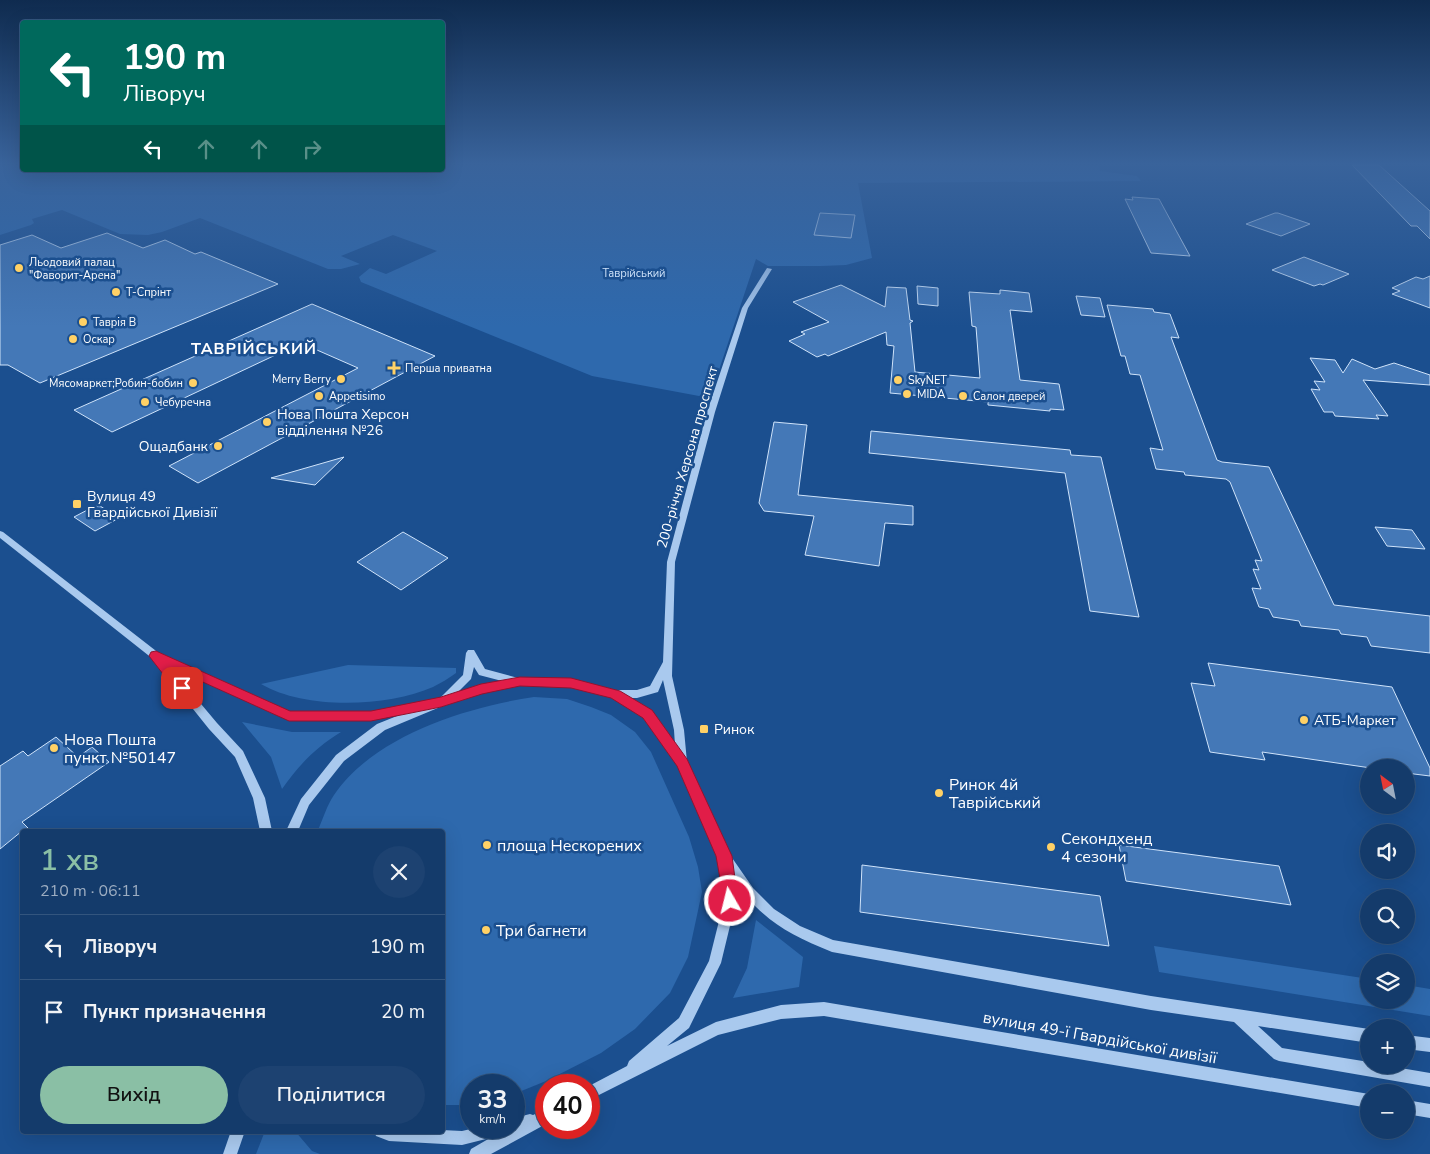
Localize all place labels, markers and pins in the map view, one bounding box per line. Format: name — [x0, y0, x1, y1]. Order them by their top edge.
place label: Льодовий палац "Фаворит-Арена" — [29, 255, 120, 283]
marker: Льодовий палац "Фаворит-Арена" — [13, 262, 25, 274]
place label: Т-Спрінт — [126, 285, 171, 300]
marker: Т-Спрінт — [110, 286, 122, 298]
place label: Таврія В — [93, 315, 136, 330]
marker: Таврія В — [77, 316, 89, 328]
place label: Оскар — [83, 332, 115, 347]
marker: Оскар — [67, 333, 79, 345]
marker: Перша приватна — [387, 361, 401, 375]
place label: Перша приватна — [405, 361, 492, 376]
place label: Merry Berry — [272, 372, 331, 387]
marker: Merry Berry — [335, 373, 347, 385]
place label: SkyNET — [908, 373, 947, 388]
marker: SkyNET — [892, 374, 904, 386]
place label: Мясомаркет;Робин-бобин — [49, 376, 183, 391]
marker: Мясомаркет;Робин-бобин — [187, 377, 199, 389]
place label: MIDA — [917, 387, 945, 402]
marker: MIDA — [901, 388, 913, 400]
place label: Appetisimo — [329, 389, 385, 404]
place label: Салон дверей — [973, 389, 1045, 404]
marker: Appetisimo — [313, 390, 325, 402]
marker: Салон дверей — [957, 390, 969, 402]
place label: Чебуречна — [155, 395, 211, 410]
marker: Чебуречна — [139, 396, 151, 408]
place label: Нова Пошта Херсон відділення №26 — [277, 405, 409, 440]
marker: Нова Пошта Херсон відділення №26 — [261, 416, 273, 428]
place label: Ощадбанк — [139, 437, 209, 456]
marker: Ощадбанк — [212, 440, 224, 452]
place label: Вулиця 49 Гвардійської Дивізії — [87, 487, 218, 522]
marker: Вулиця 49 Гвардійської Дивізії — [71, 498, 83, 510]
pin — [161, 667, 203, 709]
place label: АТБ-Маркет — [1314, 711, 1396, 730]
marker: АТБ-Маркет — [1298, 714, 1310, 726]
place label: Ринок — [714, 720, 755, 739]
marker: Ринок — [698, 723, 710, 735]
place label: Нова Пошта пункт №50147 — [64, 729, 176, 769]
marker: Нова Пошта пункт №50147 — [48, 742, 60, 754]
place label: Ринок 4й Таврійський — [949, 774, 1041, 814]
marker: Ринок 4й Таврійський — [933, 787, 945, 799]
place label: Секондхенд 4 сезони — [1061, 828, 1153, 868]
place label: площа Нескорених — [497, 835, 642, 857]
marker: площа Нескорених — [481, 839, 493, 851]
marker: Секондхенд 4 сезони — [1045, 841, 1057, 853]
place label: Три багнети — [496, 920, 587, 942]
marker: Три багнети — [480, 924, 492, 936]

